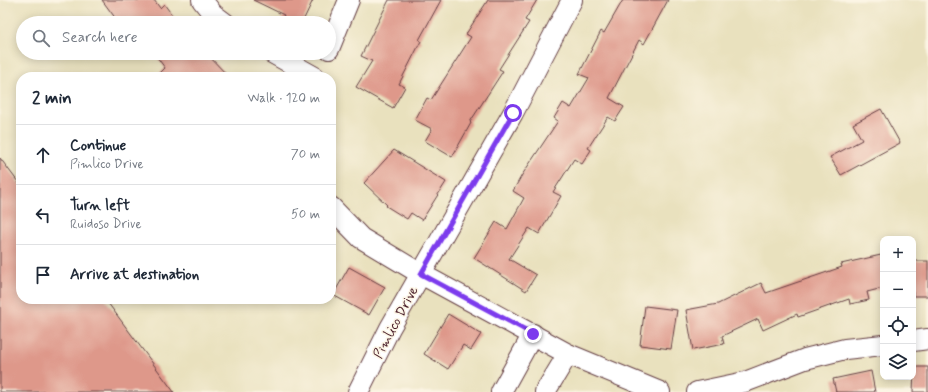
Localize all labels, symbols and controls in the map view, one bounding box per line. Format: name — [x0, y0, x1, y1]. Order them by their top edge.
search box — [16, 16, 336, 60]
icon: search — [30, 27, 52, 49]
text: Search here — [62, 28, 138, 48]
text: 2 min — [32, 87, 72, 109]
text: Walk · 120 m — [248, 90, 320, 107]
route start — [504, 104, 522, 122]
text: Continue — [70, 136, 126, 156]
icon: ahead — [32, 144, 54, 166]
text: 70 m — [291, 146, 320, 163]
text: Pimlico Drive — [70, 156, 144, 173]
text: Turn left — [70, 196, 130, 216]
icon: left — [32, 204, 54, 226]
text: 50 m — [291, 206, 320, 223]
text: Ruidoso Drive — [70, 216, 142, 233]
map controls — [880, 236, 916, 380]
button: + — [880, 236, 916, 272]
icon: arrive — [32, 264, 54, 286]
text: Arrive at destination — [70, 265, 199, 285]
button: − — [880, 272, 916, 308]
street label: Pimlico Drive — [369, 283, 423, 362]
button: locate — [880, 308, 916, 344]
route end — [524, 325, 542, 343]
button: layers — [880, 344, 916, 380]

